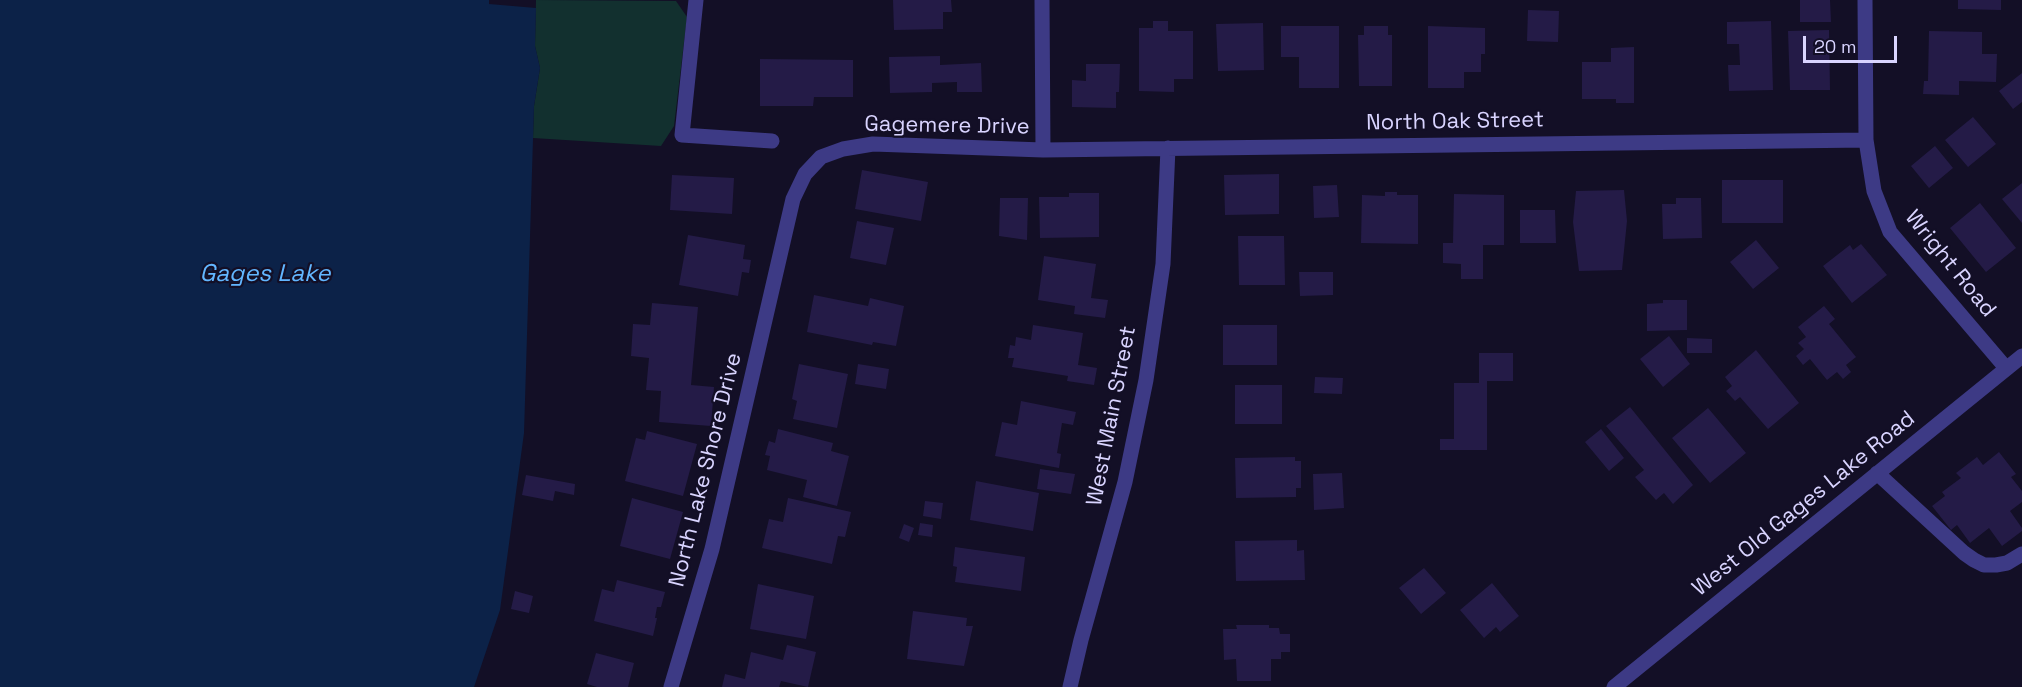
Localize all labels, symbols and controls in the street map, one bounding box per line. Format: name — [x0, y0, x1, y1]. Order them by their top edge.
scale bar — [1806, 24, 1900, 62]
text: 20 m — [1814, 35, 1857, 58]
street label: North Oak Street — [1366, 107, 1544, 137]
street label: Gagemere Drive — [864, 111, 1030, 141]
street label: Wright Road — [1899, 205, 2001, 323]
water label: Gages Lake — [199, 260, 331, 288]
street label: West Main Street — [1082, 324, 1142, 508]
street label: North Lake Shore Drive — [664, 350, 748, 590]
street label: West Old Gages Lake Road — [1687, 406, 1921, 602]

